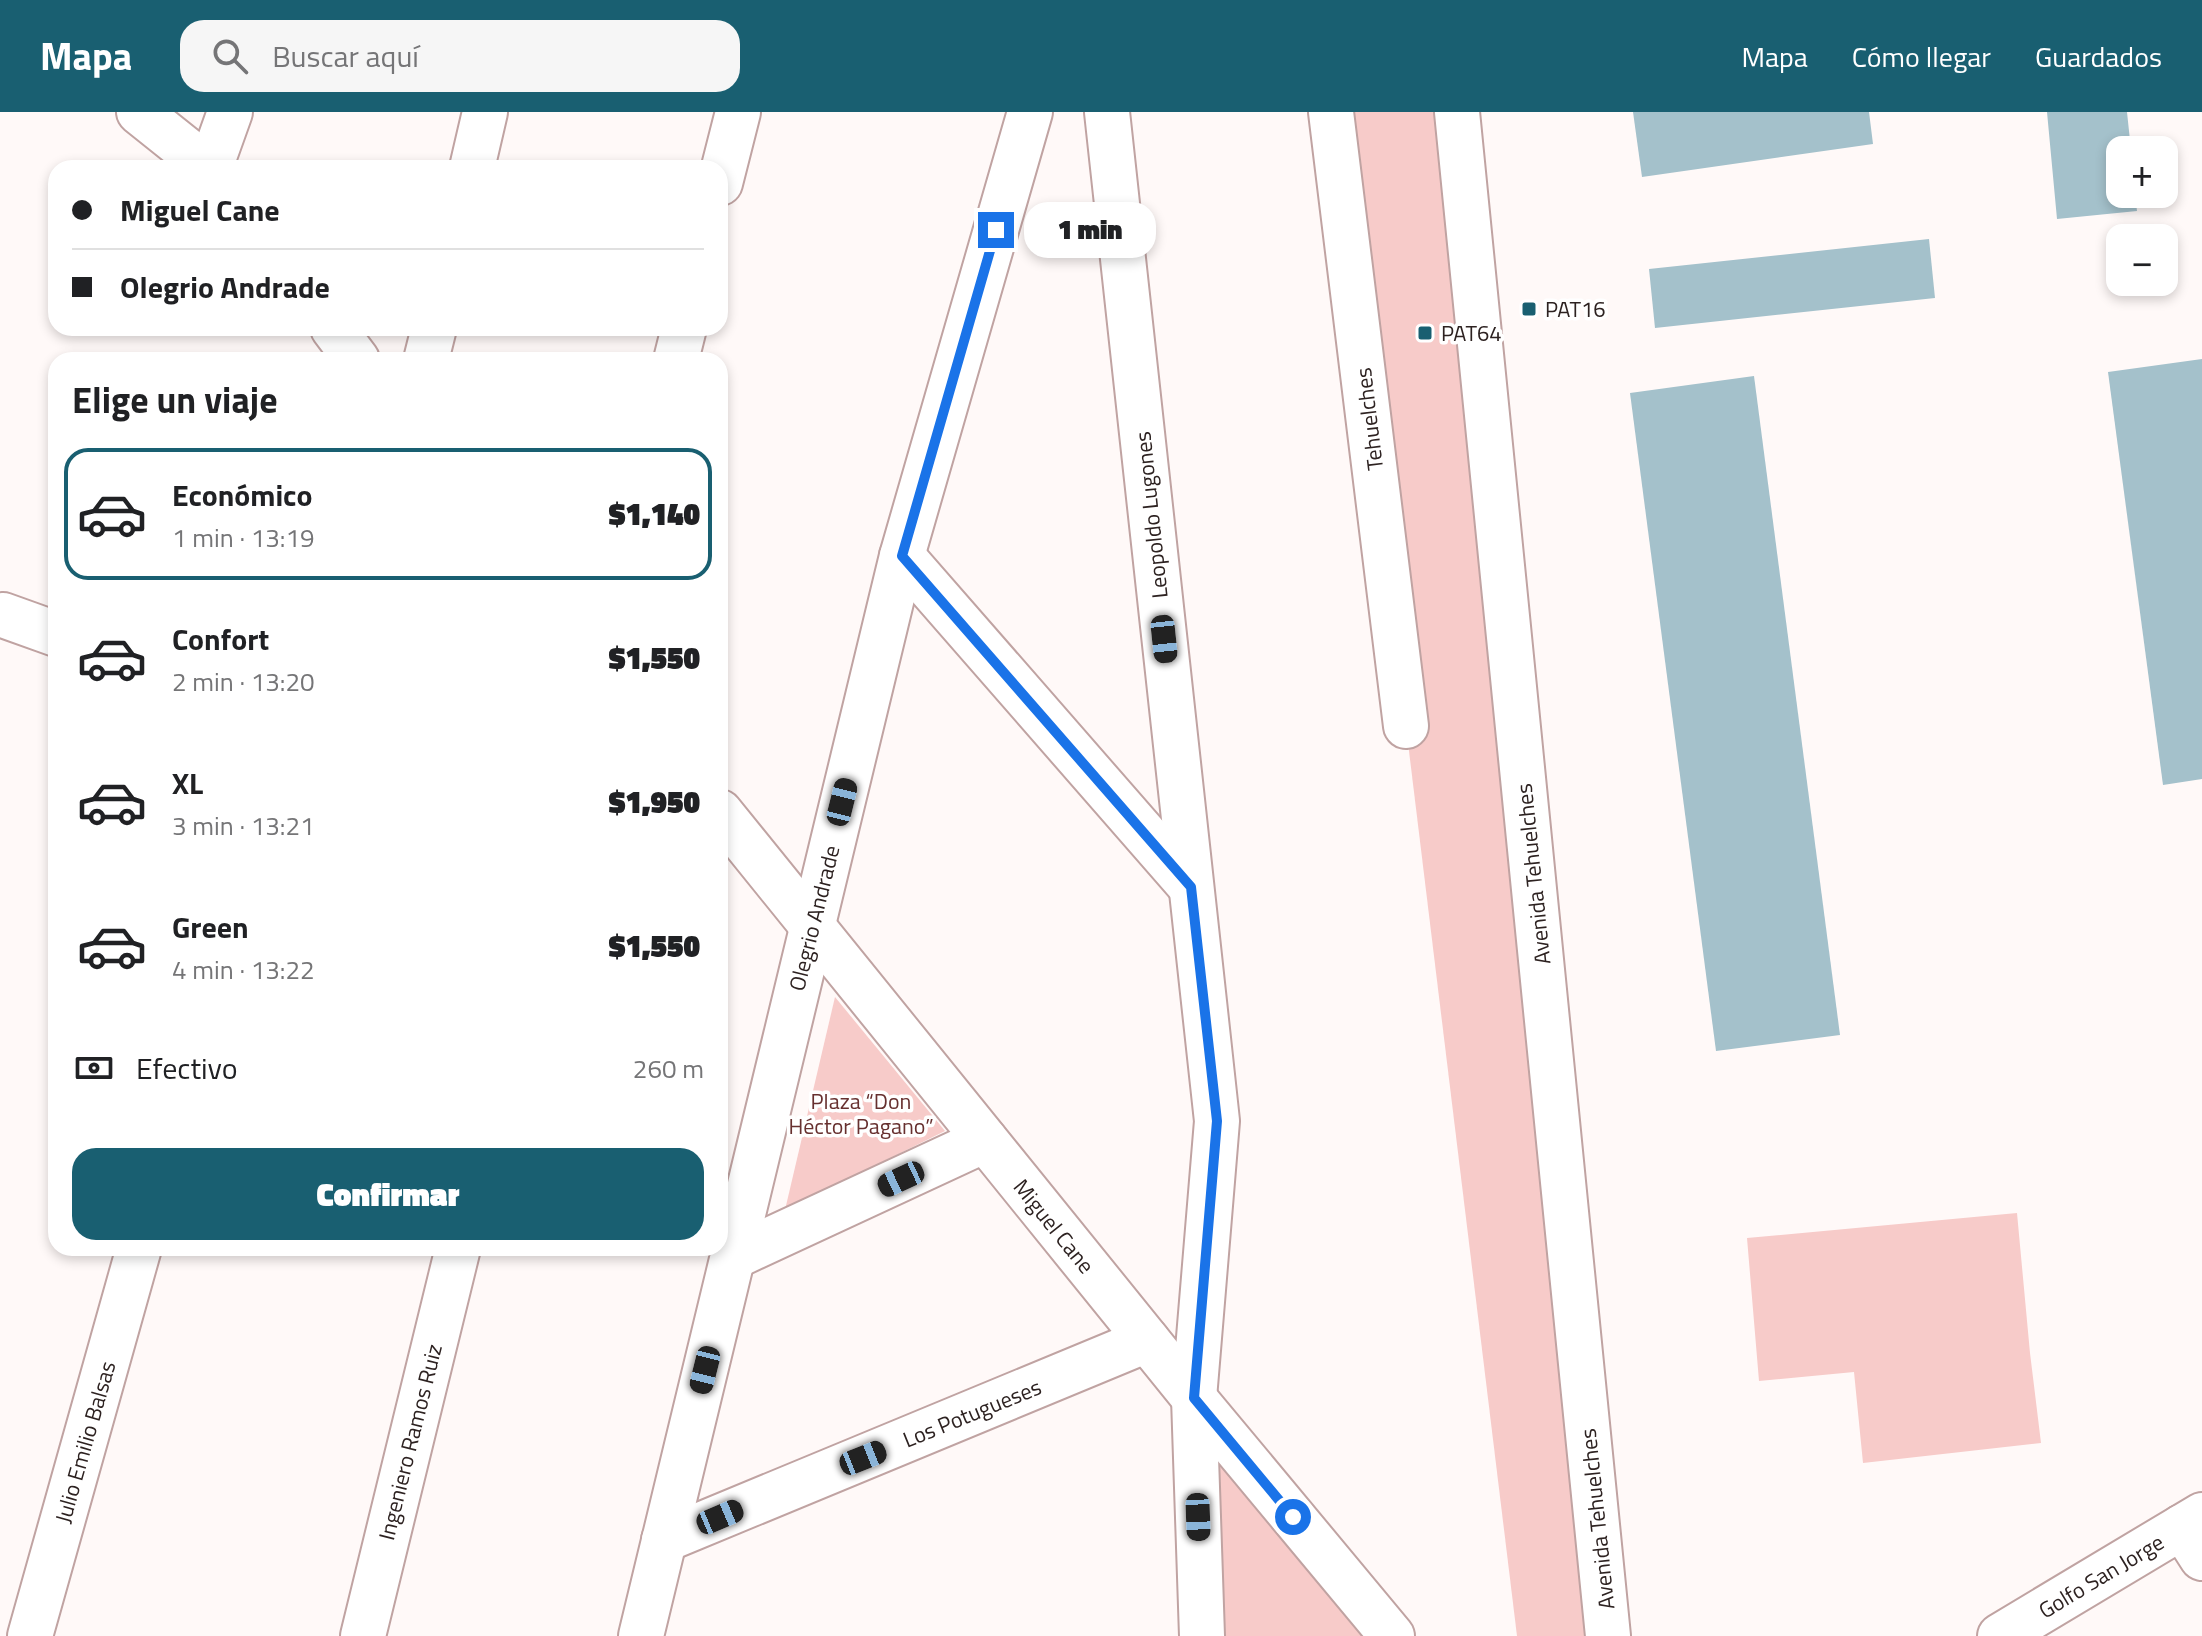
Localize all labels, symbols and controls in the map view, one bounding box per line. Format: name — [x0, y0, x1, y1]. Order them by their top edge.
search box — [180, 20, 740, 92]
text: Mapa — [40, 27, 132, 85]
text: Buscar aquí — [272, 33, 419, 79]
icon: search — [208, 34, 252, 78]
text: Mapa — [1741, 35, 1808, 78]
text: Cómo llegar — [1852, 35, 1991, 78]
text: Guardados — [2035, 35, 2162, 78]
map controls — [2106, 136, 2178, 296]
button: + — [2106, 136, 2178, 208]
text: Miguel Cane — [120, 187, 280, 233]
callout: 1 min — [1024, 202, 1156, 258]
text: 1 min — [1058, 210, 1122, 249]
route end — [978, 212, 1014, 248]
button: − — [2106, 224, 2178, 296]
text: Olegrio Andrade — [120, 264, 330, 310]
place label: PAT16 — [1545, 292, 1606, 326]
marker: PAT16 — [1520, 300, 1538, 318]
place label: PAT64 — [1441, 316, 1502, 350]
marker: PAT64 — [1416, 324, 1434, 342]
street label: Tehuelches — [1346, 366, 1392, 472]
text: Elige un viaje — [72, 372, 278, 427]
street label: Leopoldo Lugones — [1125, 430, 1177, 600]
text: Económico — [172, 472, 312, 518]
icon: car — [76, 478, 148, 550]
text: $1,140 — [609, 491, 700, 537]
text: 1 min · 13:19 — [172, 518, 315, 557]
car — [1150, 614, 1178, 664]
text: Confort — [172, 616, 269, 662]
icon: car — [76, 622, 148, 694]
text: $1,550 — [609, 635, 700, 681]
text: 2 min · 13:20 — [172, 662, 315, 701]
text: XL — [172, 760, 203, 806]
icon: car — [76, 766, 148, 838]
car — [825, 776, 859, 828]
text: $1,950 — [609, 779, 700, 825]
street label: Avenida Tehuelches — [1507, 782, 1559, 966]
text: 3 min · 13:21 — [172, 806, 315, 845]
street label: Olegrio Andrade — [779, 842, 849, 994]
text: Green — [172, 904, 249, 950]
icon: car — [76, 910, 148, 982]
text: $1,550 — [609, 923, 700, 969]
text: 4 min · 13:22 — [172, 950, 315, 989]
text: Efectivo — [136, 1045, 238, 1091]
icon: cash — [72, 1046, 116, 1090]
text: 260 m — [633, 1049, 704, 1088]
park label: Plaza “Don Héctor Pagano” — [788, 1084, 934, 1143]
button: Confirmar — [72, 1148, 704, 1240]
car — [874, 1158, 928, 1200]
street label: Miguel Cane — [1005, 1171, 1103, 1281]
street label: Ingeniero Ramos Ruiz — [369, 1340, 451, 1544]
car — [688, 1344, 722, 1396]
street label: Julio Emilio Balsas — [46, 1357, 124, 1527]
street label: Los Potugueses — [898, 1370, 1046, 1456]
street label: Avenida Tehuelches — [1571, 1427, 1623, 1611]
car — [836, 1438, 890, 1478]
car — [1185, 1493, 1211, 1541]
car — [693, 1497, 747, 1537]
route start — [1275, 1499, 1311, 1535]
street label: Golfo San Jorge — [2032, 1525, 2170, 1627]

